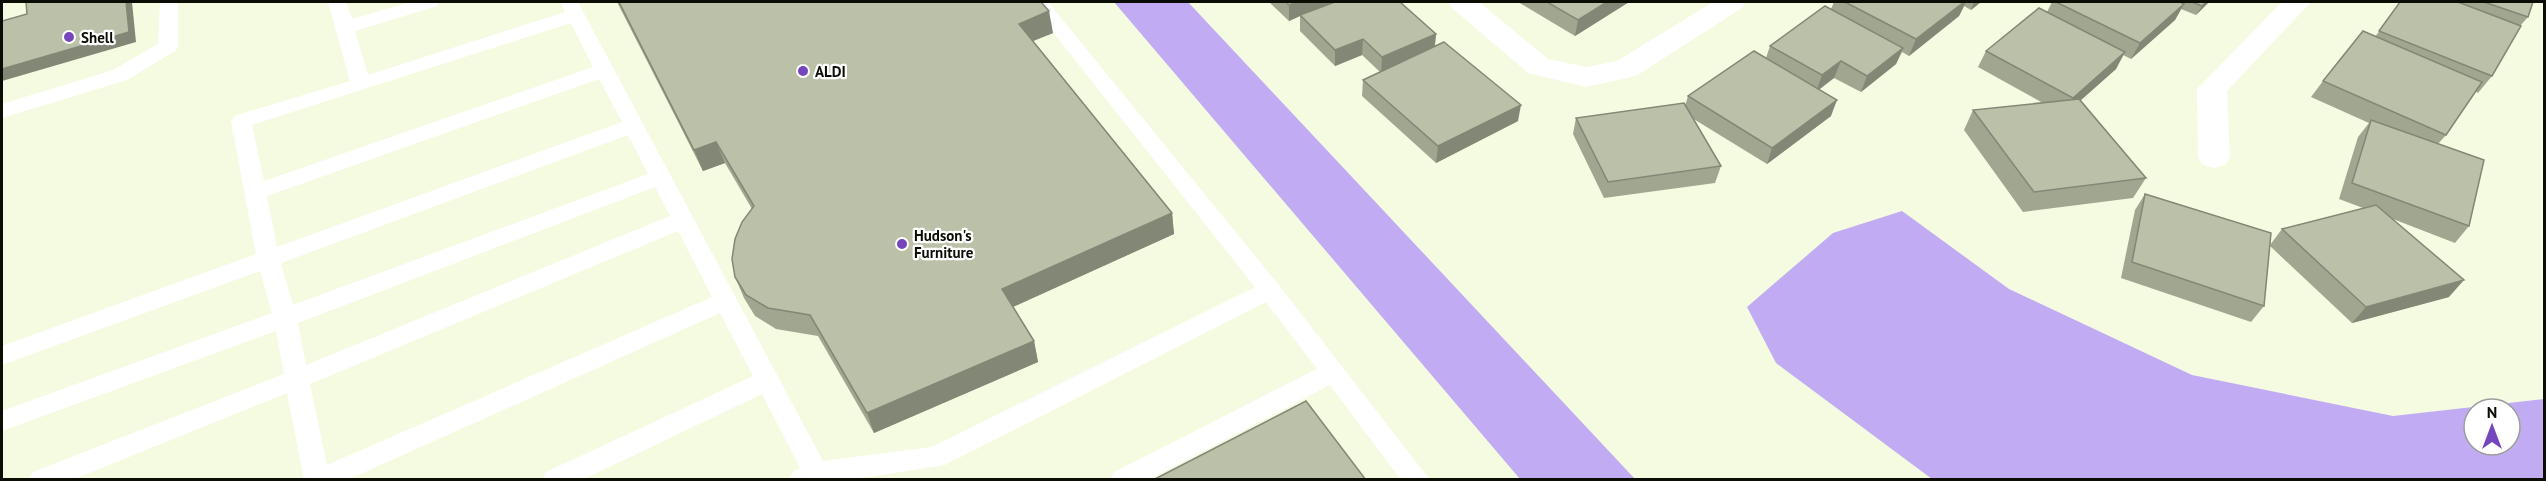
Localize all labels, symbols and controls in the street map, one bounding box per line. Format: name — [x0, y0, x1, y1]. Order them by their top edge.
place label: Shell — [81, 28, 114, 47]
marker: Shell — [62, 30, 76, 44]
place label: ALDI — [815, 62, 846, 81]
marker: ALDI — [796, 64, 810, 78]
place label: Hudson's Furniture — [914, 226, 974, 262]
marker: Hudson's Furniture — [895, 237, 909, 251]
north arrow — [2462, 397, 2522, 457]
text: N — [2487, 402, 2497, 422]

